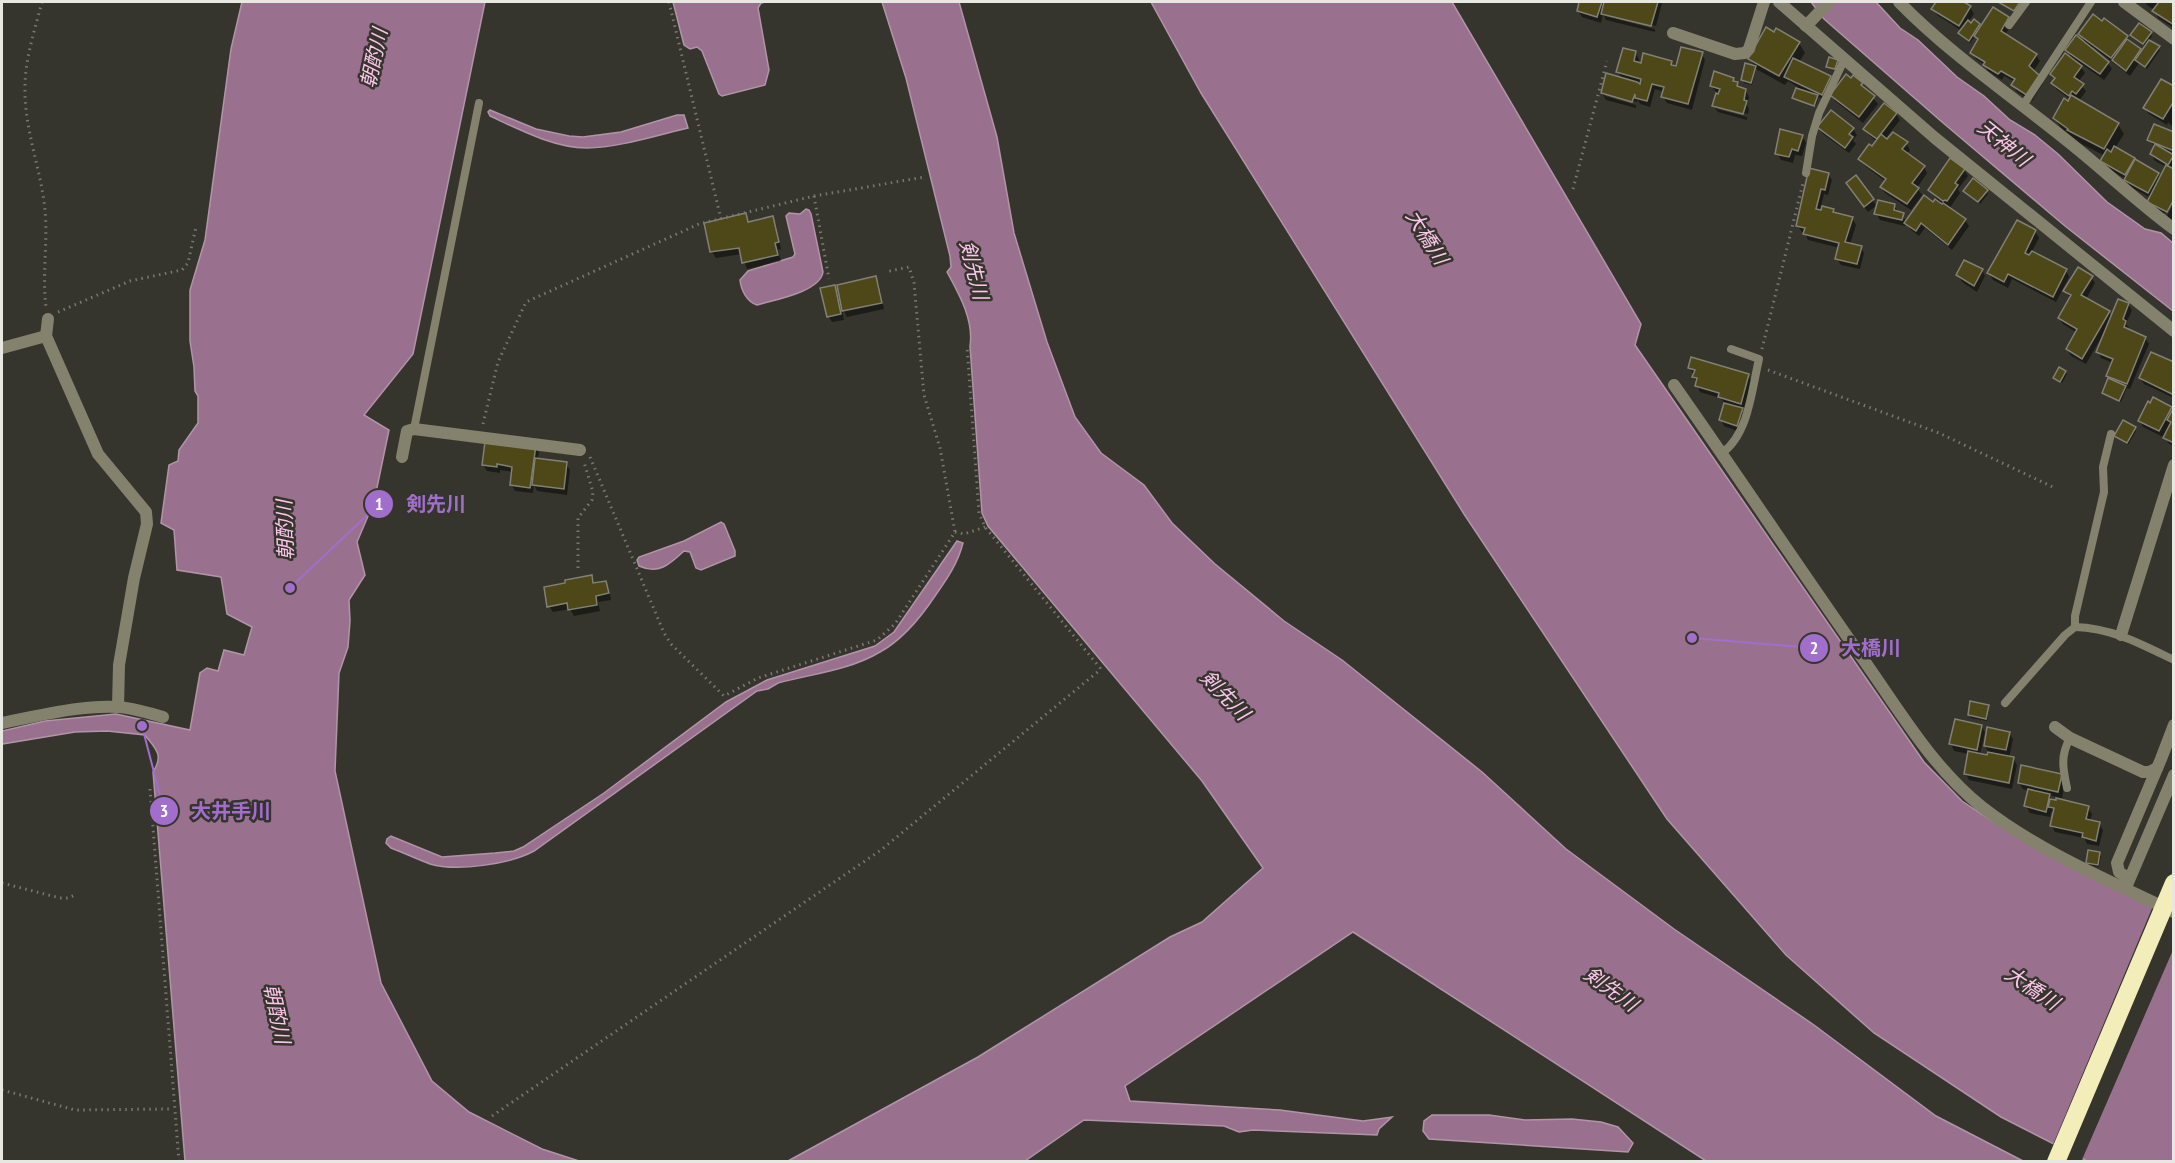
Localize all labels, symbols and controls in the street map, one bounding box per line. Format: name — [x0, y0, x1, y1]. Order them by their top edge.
water label: 朝酌川 — [355, 24, 393, 90]
water label: 天神川 — [1973, 114, 2037, 173]
water label: 大橋川 — [1400, 205, 1455, 271]
water label: 剣先川 — [954, 238, 994, 304]
callout: 剣先川 — [364, 485, 478, 523]
text: 剣先川 — [406, 491, 466, 517]
text: 1 — [375, 492, 383, 515]
water label: 朝酌川 — [271, 498, 299, 560]
callout: 大橋川 — [1799, 629, 1913, 667]
text: 大橋川 — [1841, 635, 1901, 661]
text: 2 — [1810, 636, 1818, 659]
water label: 剣先川 — [1195, 664, 1257, 727]
callout: 大井手川 — [149, 792, 283, 830]
text: 大井手川 — [191, 798, 271, 824]
text: 3 — [160, 799, 168, 822]
water label: 大橋川 — [2000, 960, 2066, 1017]
water label: 剣先川 — [1579, 961, 1645, 1018]
water label: 朝酌川 — [258, 982, 296, 1048]

